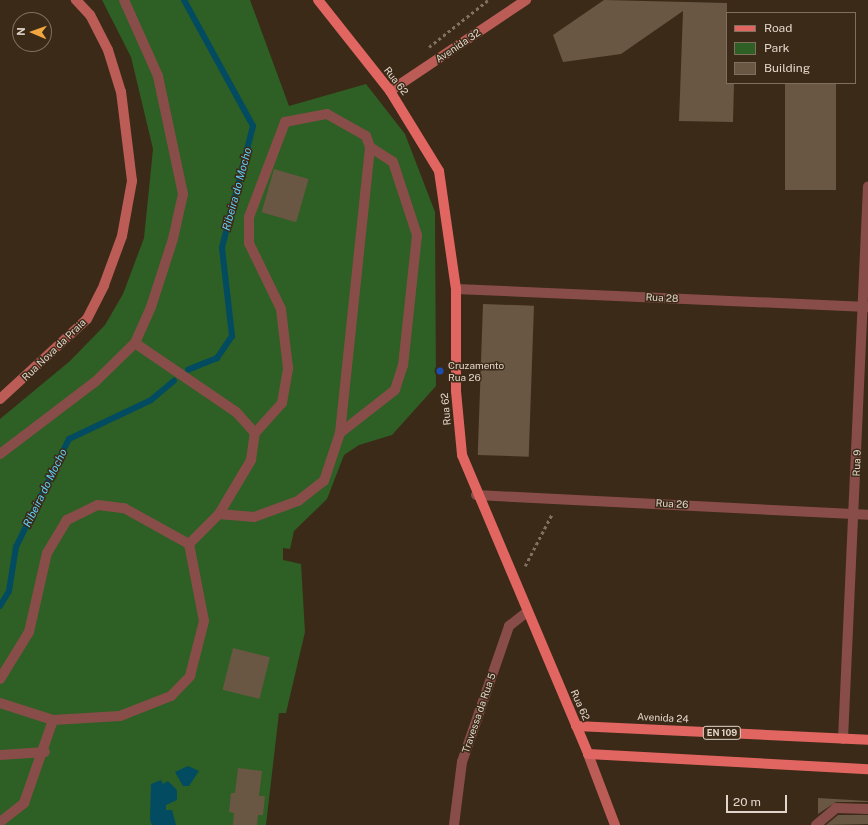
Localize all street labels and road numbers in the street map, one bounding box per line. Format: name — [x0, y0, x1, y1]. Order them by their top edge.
street label: Avenida 32 — [433, 27, 483, 65]
street label: Rua 62 — [381, 64, 411, 98]
street label: Rua 28 — [645, 291, 679, 305]
street label: Rua Nova da Praia — [20, 317, 88, 383]
street label: Rua 62 — [439, 392, 453, 426]
street label: Rua 9 — [851, 449, 863, 477]
street label: Rua 26 — [655, 497, 689, 511]
street label: Travessa da Rua 5 — [460, 671, 498, 755]
street label: Rua 62 — [568, 688, 592, 722]
street label: Avenida 24 — [637, 711, 689, 725]
road number: EN 109 — [702, 726, 742, 740]

